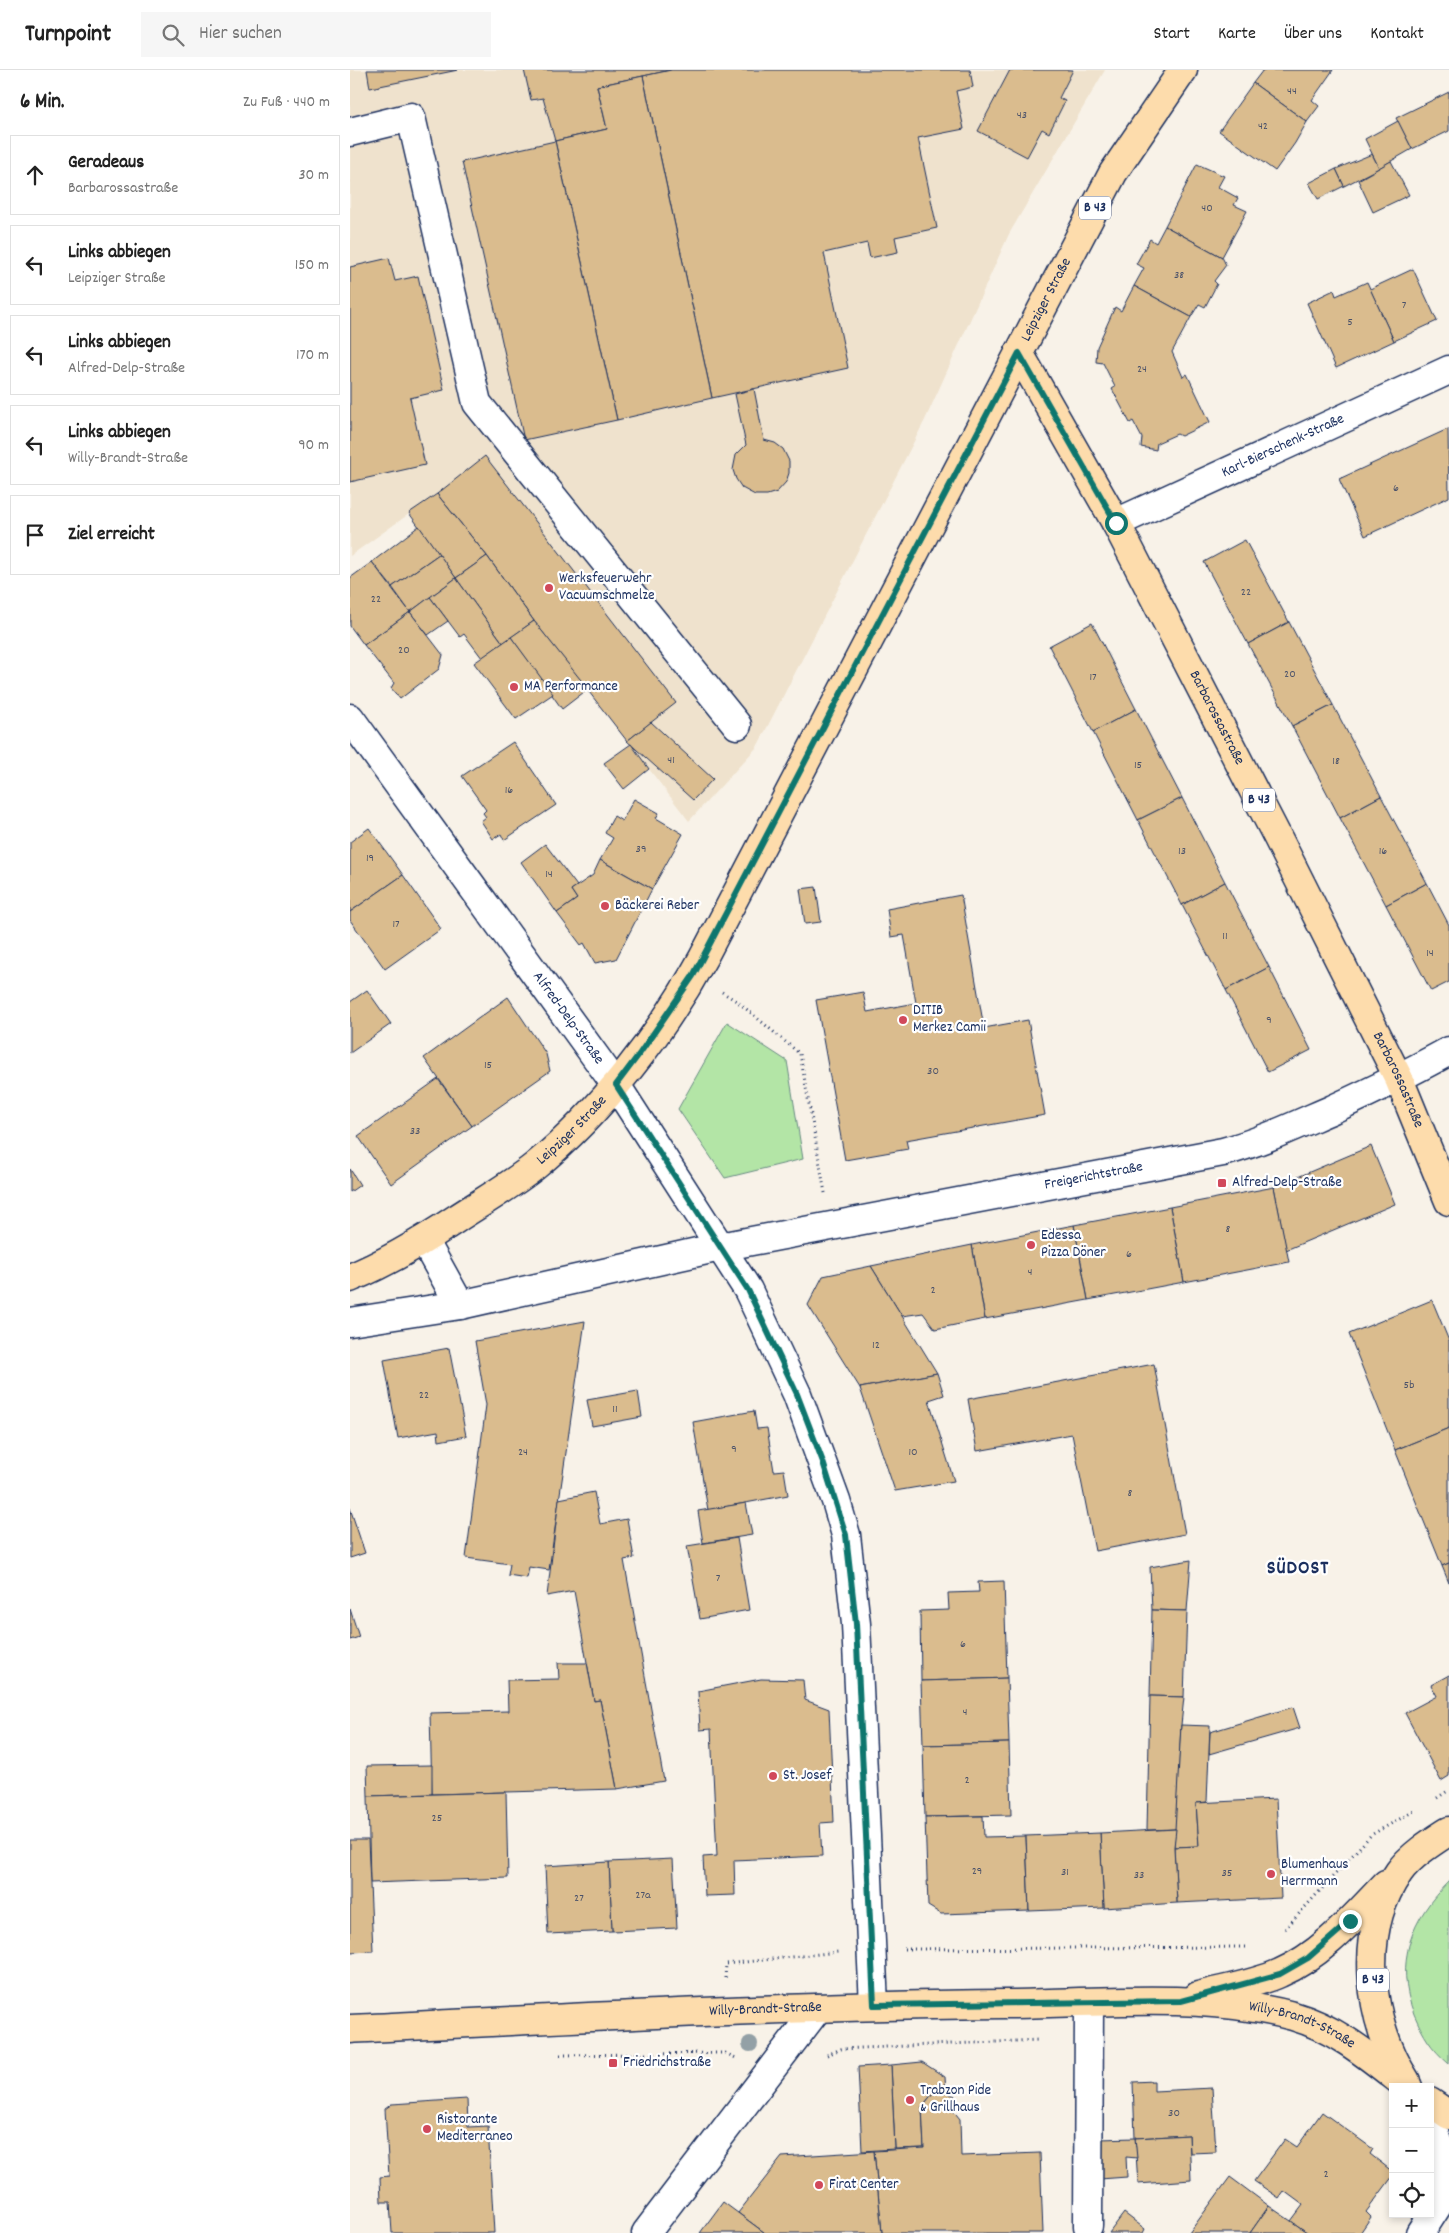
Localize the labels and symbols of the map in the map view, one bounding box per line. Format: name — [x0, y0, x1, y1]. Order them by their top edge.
house number: 44 — [1287, 83, 1297, 100]
house number: 43 — [1017, 107, 1027, 124]
house number: 42 — [1258, 118, 1268, 135]
road number: B 43 — [1079, 196, 1111, 220]
house number: 40 — [1201, 200, 1213, 217]
street label: Leipziger Straße — [1016, 254, 1078, 346]
house number: 38 — [1174, 267, 1184, 284]
house number: 7 — [1402, 297, 1407, 314]
house number: 5 — [1347, 314, 1353, 331]
house number: 24 — [1137, 361, 1147, 378]
street label: Karl-Bierschenk-Straße — [1218, 408, 1349, 484]
house number: 6 — [1393, 480, 1399, 497]
route start — [1105, 512, 1128, 535]
place label: Werksfeuerwehr Vacuumschmelze — [559, 568, 655, 607]
marker: Werksfeuerwehr Vacuumschmelze — [543, 582, 555, 594]
house number: 22 — [1241, 584, 1251, 601]
house number: 22 — [371, 591, 381, 608]
house number: 20 — [398, 642, 410, 659]
house number: 20 — [1284, 666, 1296, 683]
street label: Barbarossastraße — [1183, 667, 1250, 769]
house number: 17 — [1089, 669, 1097, 686]
place label: MA Performance — [524, 676, 618, 698]
marker: MA Performance — [508, 681, 520, 693]
house number: 41 — [667, 752, 675, 769]
house number: 18 — [1332, 753, 1340, 770]
house number: 15 — [1134, 757, 1142, 774]
house number: 16 — [505, 782, 513, 799]
road number: B 43 — [1243, 788, 1275, 812]
house number: 39 — [636, 841, 646, 858]
house number: 13 — [1178, 843, 1186, 860]
house number: 16 — [1379, 843, 1387, 860]
house number: 19 — [366, 850, 374, 867]
house number: 14 — [545, 866, 553, 883]
place label: Bäckerei Reber — [615, 895, 700, 917]
marker: Bäckerei Reber — [599, 900, 611, 912]
house number: 17 — [392, 916, 400, 933]
house number: 11 — [1222, 928, 1228, 945]
house number: 14 — [1426, 945, 1434, 962]
street label: Alfred-Delp-Straße — [527, 967, 609, 1070]
place label: DITIB Merkez Camii — [913, 1000, 986, 1039]
house number: 9 — [1266, 1012, 1272, 1029]
marker: DITIB Merkez Camii — [897, 1014, 909, 1026]
street label: Barbarossastraße — [1366, 1028, 1429, 1132]
house number: 15 — [484, 1057, 492, 1074]
house number: 30 — [927, 1063, 939, 1080]
street label: Leipziger Straße — [532, 1091, 613, 1171]
house number: 33 — [410, 1123, 420, 1140]
street label: Freigerichtstraße — [1043, 1156, 1145, 1196]
place label: Alfred-Delp-Straße — [1232, 1172, 1342, 1194]
marker: Alfred-Delp-Straße — [1216, 1177, 1228, 1189]
house number: 8 — [1226, 1221, 1231, 1238]
place label: Edessa Pizza Döner — [1041, 1225, 1106, 1264]
marker: Edessa Pizza Döner — [1025, 1239, 1037, 1251]
house number: 6 — [1126, 1246, 1132, 1263]
house number: 4 — [1028, 1264, 1033, 1281]
house number: 2 — [930, 1282, 936, 1299]
house number: 12 — [872, 1337, 880, 1354]
house number: 5b — [1404, 1377, 1414, 1394]
house number: 22 — [419, 1387, 429, 1404]
house number: 11 — [612, 1401, 618, 1418]
house number: 9 — [731, 1441, 737, 1458]
house number: 24 — [518, 1444, 528, 1461]
house number: 10 — [908, 1444, 918, 1461]
house number: 8 — [1128, 1485, 1133, 1502]
district label: SÜDOST — [1267, 1555, 1329, 1583]
house number: 7 — [716, 1570, 721, 1587]
house number: 6 — [960, 1636, 966, 1653]
house number: 4 — [963, 1704, 968, 1721]
place label: St. Josef — [783, 1765, 832, 1787]
marker: St. Josef — [767, 1770, 779, 1782]
house number: 2 — [964, 1772, 970, 1789]
house number: 25 — [432, 1810, 442, 1827]
place label: Blumenhaus Herrmann — [1281, 1854, 1349, 1893]
house number: 29 — [972, 1863, 982, 1880]
house number: 31 — [1061, 1864, 1069, 1881]
house number: 35 — [1222, 1865, 1232, 1882]
house number: 33 — [1134, 1867, 1144, 1884]
marker: Blumenhaus Herrmann — [1265, 1868, 1277, 1880]
house number: 27a — [635, 1887, 651, 1904]
house number: 27 — [574, 1890, 584, 1907]
route end — [1339, 1910, 1362, 1933]
road number: B 43 — [1357, 1968, 1389, 1992]
street label: Willy-Brandt-Straße — [1247, 1996, 1360, 2055]
street label: Willy-Brandt-Straße — [709, 1997, 823, 2023]
place label: Friedrichstraße — [623, 2052, 711, 2074]
marker: Friedrichstraße — [607, 2057, 619, 2069]
place label: Trabzon Pide & Grillhaus — [920, 2080, 991, 2119]
marker: Trabzon Pide & Grillhaus — [904, 2094, 916, 2106]
house number: 30 — [1168, 2105, 1180, 2122]
place label: Ristorante Mediterraneo — [437, 2109, 513, 2148]
marker: Ristorante Mediterraneo — [421, 2123, 433, 2135]
house number: 2 — [1323, 2166, 1329, 2183]
place label: Firat Center — [829, 2174, 899, 2196]
marker: Firat Center — [813, 2179, 825, 2191]

